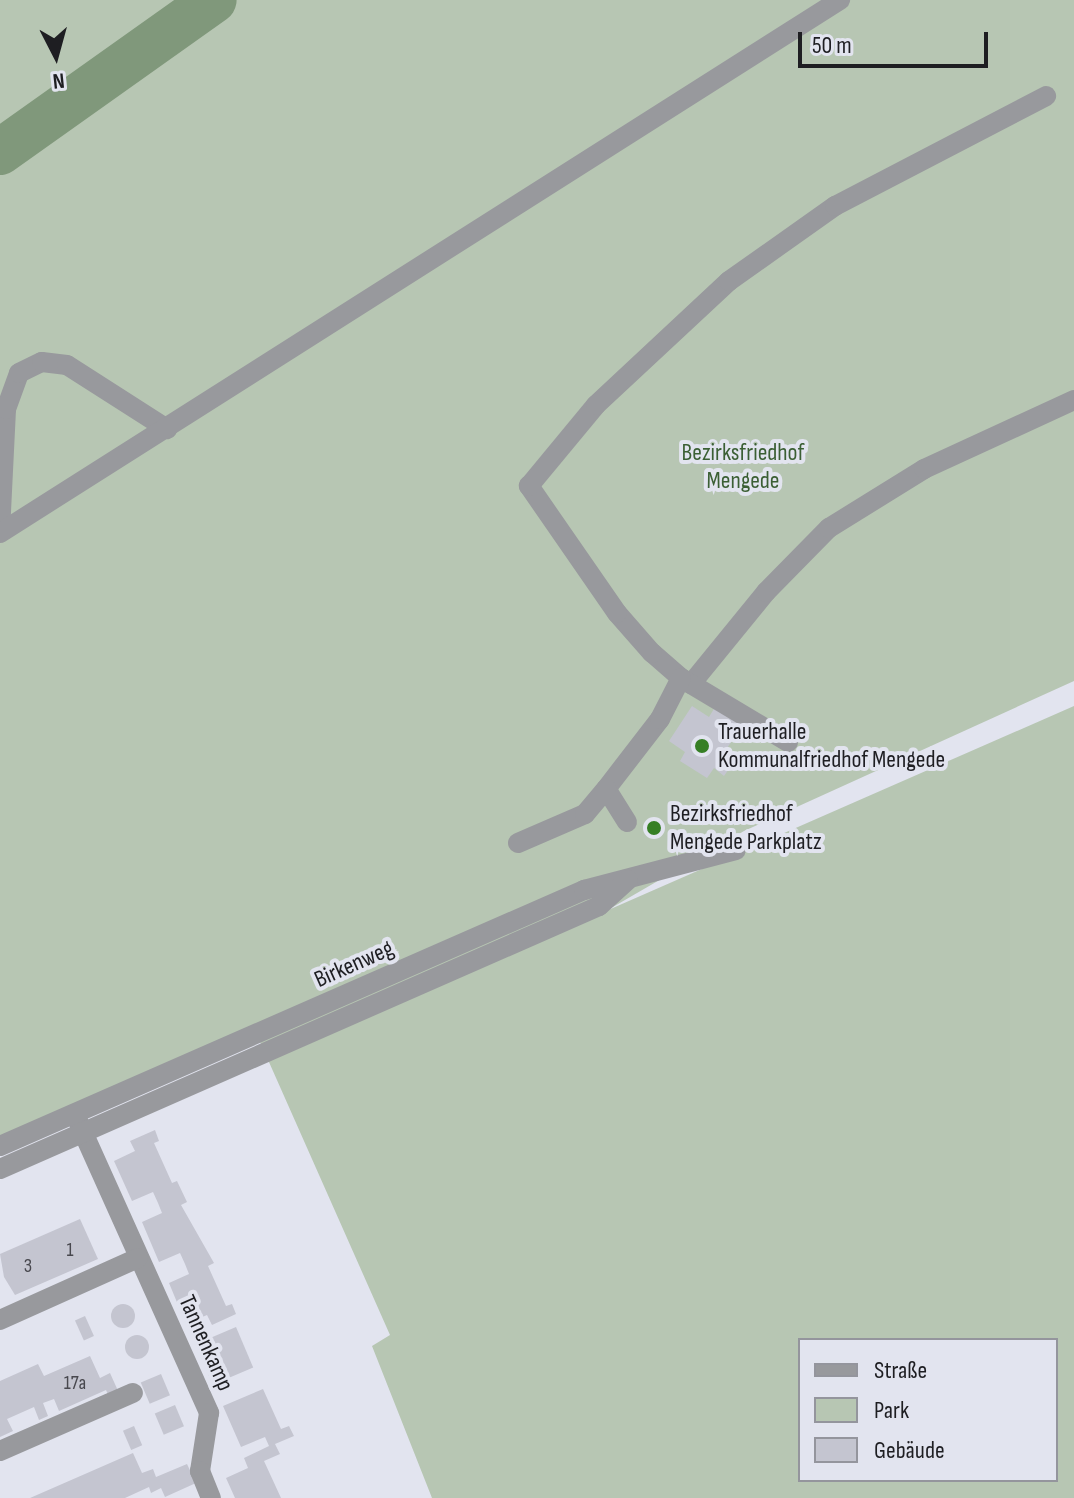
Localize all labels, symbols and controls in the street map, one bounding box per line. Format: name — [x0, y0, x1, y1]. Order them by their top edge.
north arrow — [16, 16, 96, 96]
scale bar — [802, 16, 992, 66]
text: 50 m — [812, 31, 852, 60]
text: N — [51, 66, 66, 94]
park label: Bezirksfriedhof Mengede — [682, 439, 804, 495]
place label: Trauerhalle Kommunalfriedhof Mengede — [718, 718, 945, 774]
marker: Trauerhalle Kommunalfriedhof Mengede — [693, 737, 711, 755]
place label: Bezirksfriedhof Mengede Parkplatz — [670, 800, 822, 856]
marker: Bezirksfriedhof Mengede Parkplatz — [645, 819, 663, 837]
street label: Birkenweg — [310, 934, 398, 994]
house number: 1 — [67, 1238, 73, 1262]
house number: 3 — [24, 1254, 32, 1278]
street label: Tannenkamp — [172, 1291, 240, 1395]
legend — [798, 1338, 1058, 1482]
text: Straße — [874, 1356, 927, 1385]
house number: 17a — [64, 1371, 86, 1395]
text: Park — [874, 1396, 909, 1425]
text: Gebäude — [874, 1436, 945, 1465]

